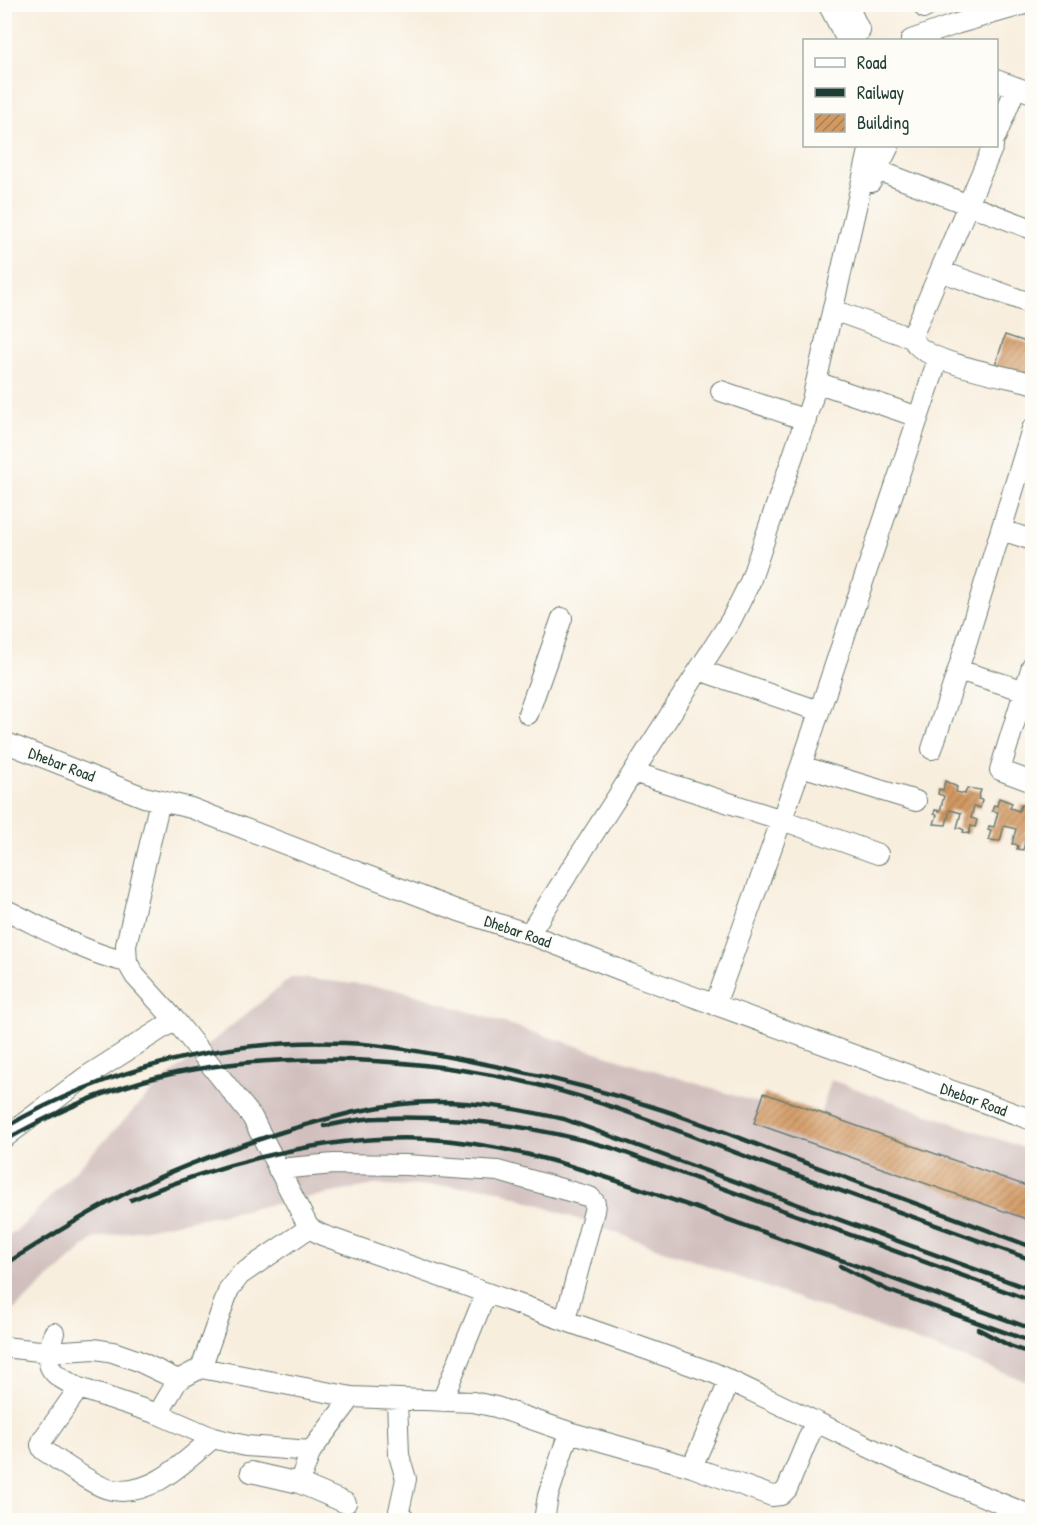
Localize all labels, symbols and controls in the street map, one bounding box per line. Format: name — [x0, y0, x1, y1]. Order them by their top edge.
legend — [803, 39, 998, 147]
text: Road — [857, 50, 887, 75]
text: Railway — [857, 80, 904, 105]
text: Building — [857, 110, 909, 135]
street label: Dhebar Road — [26, 741, 98, 787]
street label: Dhebar Road — [482, 909, 554, 953]
street label: Dhebar Road — [938, 1077, 1010, 1121]

